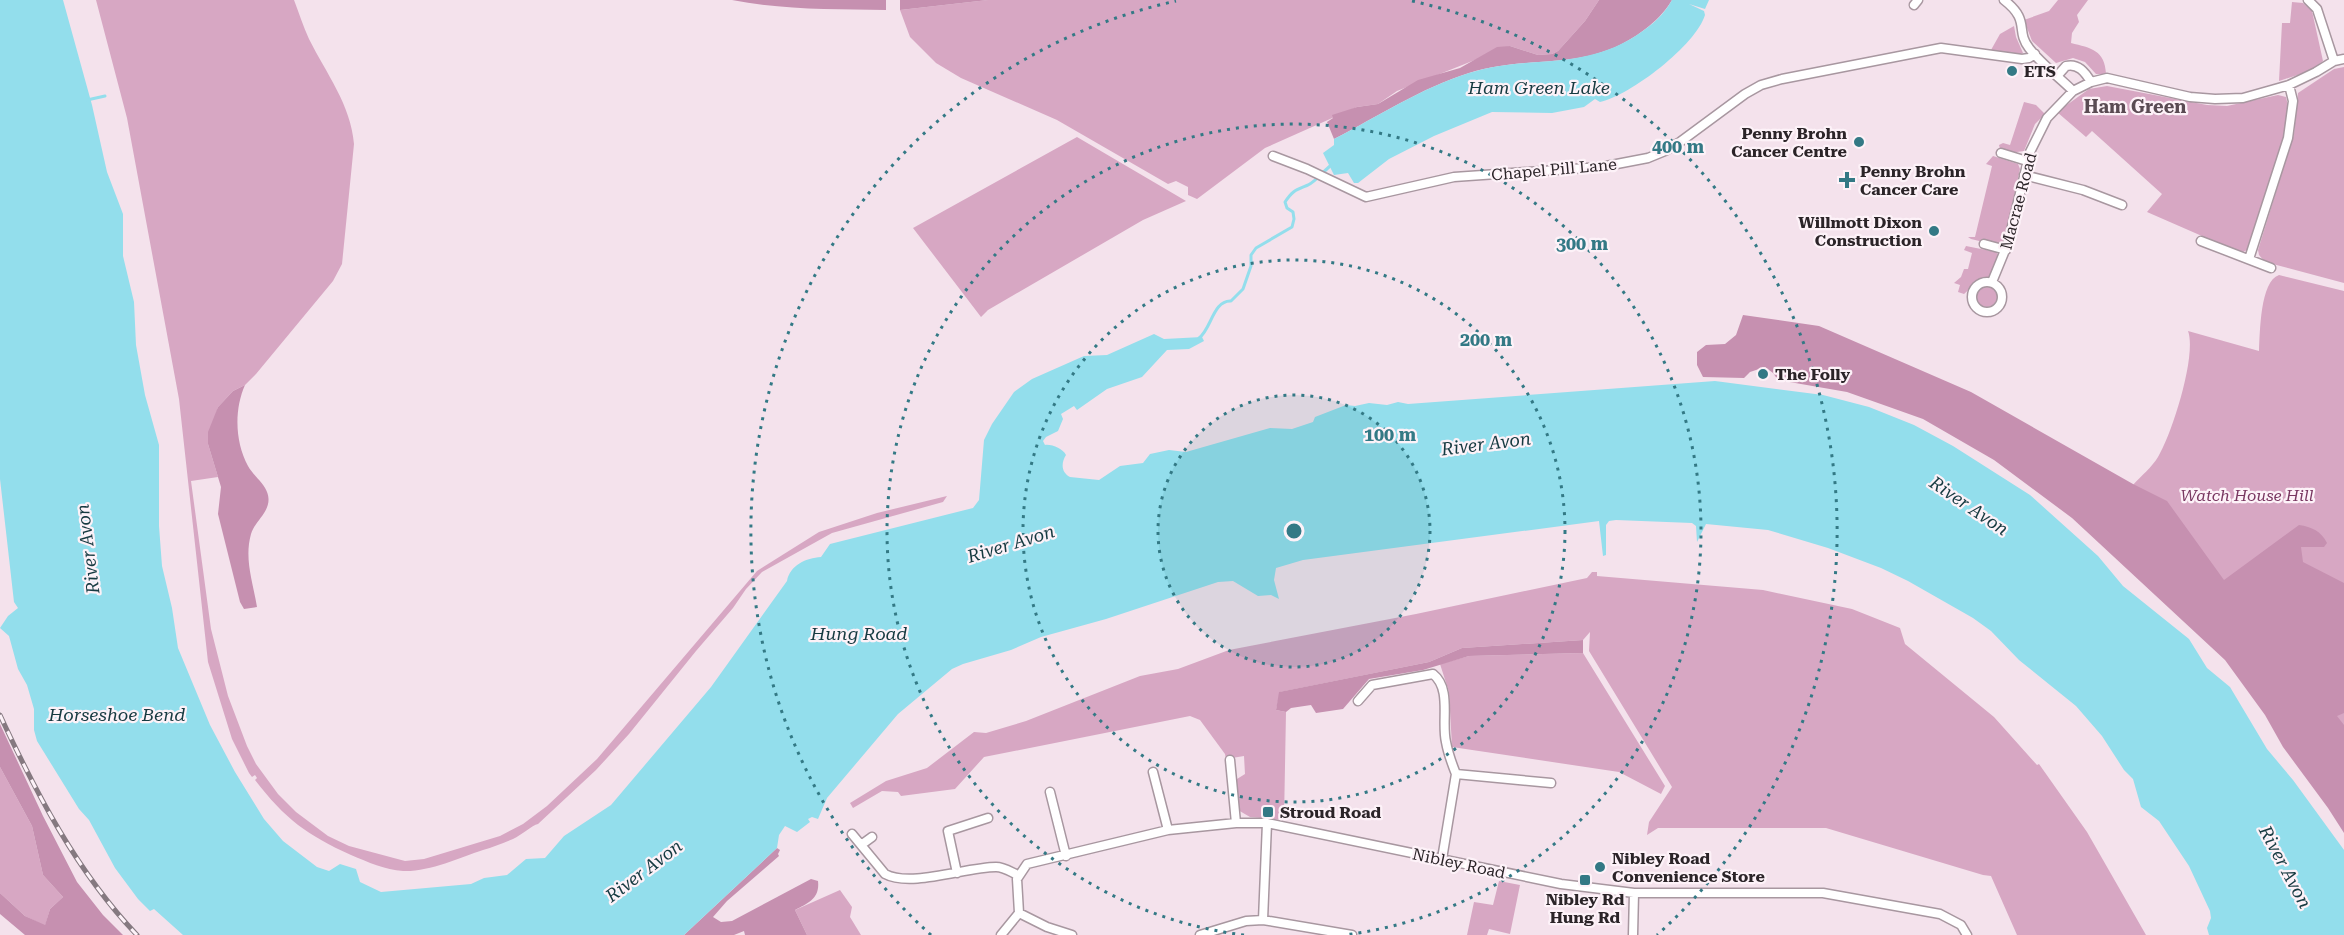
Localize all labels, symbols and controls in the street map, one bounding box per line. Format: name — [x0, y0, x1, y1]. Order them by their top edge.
place label: ETS — [2024, 62, 2056, 81]
marker: ETS — [2005, 64, 2019, 78]
water label: Ham Green Lake — [1467, 77, 1610, 98]
district label: Ham Green — [2084, 96, 2186, 117]
place label: Penny Brohn Cancer Centre — [1731, 124, 1847, 161]
marker: Penny Brohn Cancer Centre — [1852, 135, 1866, 149]
text: 400 m — [1652, 136, 1705, 157]
street label: Macrae Road — [1996, 151, 2041, 252]
street label: Chapel Pill Lane — [1491, 155, 1618, 184]
place label: Penny Brohn Cancer Care — [1860, 162, 1966, 199]
marker: Penny Brohn Cancer Care — [1838, 171, 1856, 189]
place label: Willmott Dixon Construction — [1798, 213, 1922, 250]
marker: Willmott Dixon Construction — [1927, 224, 1941, 238]
text: 300 m — [1556, 233, 1609, 254]
text: 200 m — [1460, 329, 1513, 350]
place label: The Folly — [1775, 365, 1851, 384]
marker: The Folly — [1756, 367, 1770, 381]
text: 100 m — [1364, 424, 1417, 445]
water label: River Avon — [1439, 428, 1532, 460]
water label: River Avon — [1925, 471, 2013, 540]
park label: Watch House Hill — [2180, 486, 2314, 505]
water label: River Avon — [72, 503, 104, 596]
water label: River Avon — [964, 520, 1057, 567]
centre of rings — [1284, 521, 1304, 541]
water label: Hung Road — [809, 623, 908, 644]
water label: Horseshoe Bend — [47, 704, 186, 725]
place label: Stroud Road — [1280, 803, 1382, 822]
marker: Stroud Road — [1261, 805, 1275, 819]
water label: River Avon — [2254, 821, 2316, 912]
water label: River Avon — [601, 835, 686, 907]
street label: Nibley Road — [1411, 844, 1507, 883]
place label: Nibley Road Convenience Store — [1612, 849, 1765, 886]
marker: Nibley Road Convenience Store — [1593, 860, 1607, 874]
marker: Nibley Rd Hung Rd — [1578, 873, 1592, 887]
place label: Nibley Rd Hung Rd — [1546, 890, 1625, 927]

